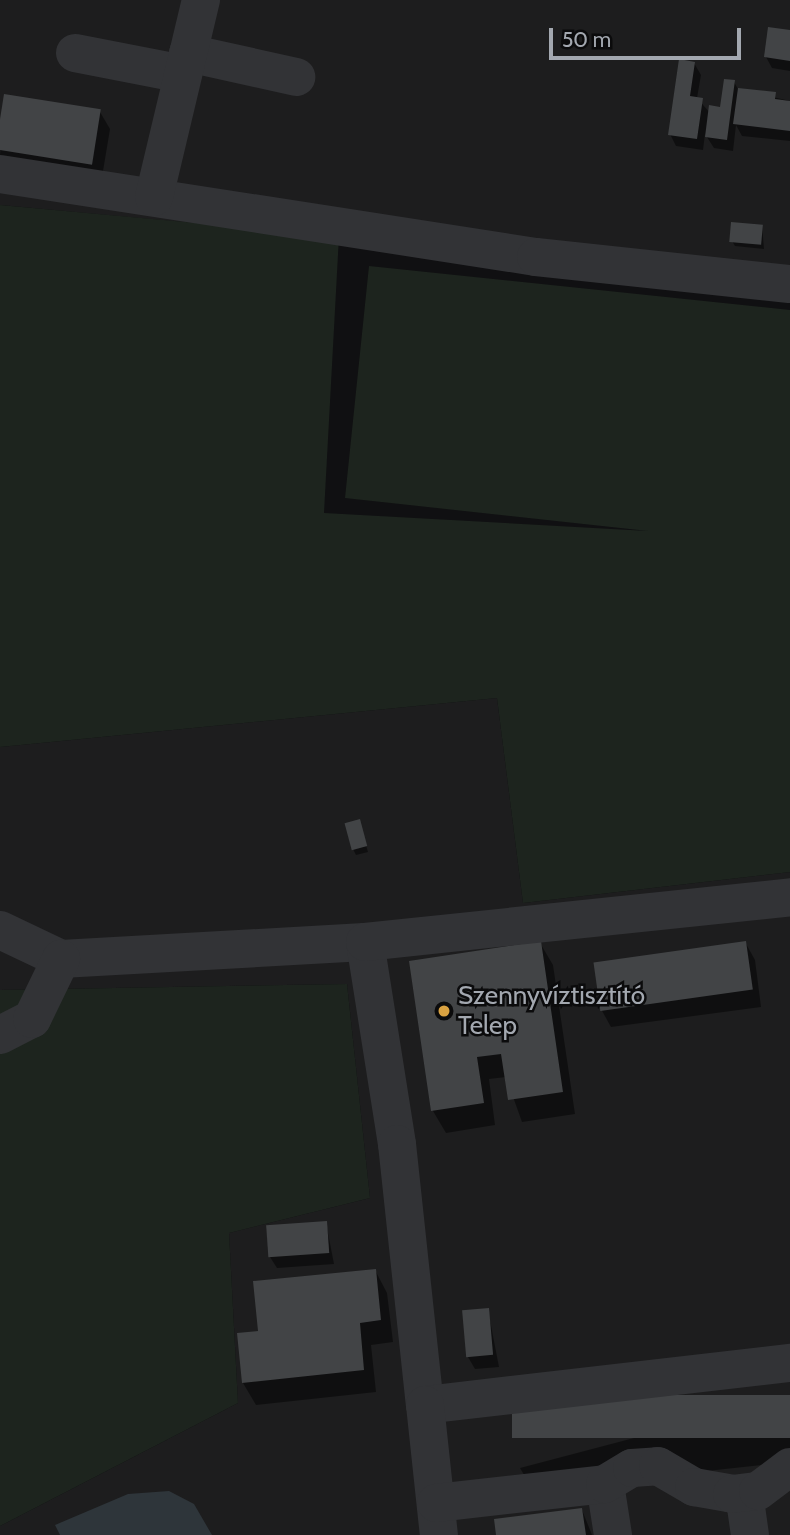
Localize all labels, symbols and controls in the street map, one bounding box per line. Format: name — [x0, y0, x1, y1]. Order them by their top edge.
scale bar — [552, 14, 744, 58]
text: 50 m — [562, 27, 611, 52]
place label: Szennyvíztisztító Telep — [458, 980, 645, 1042]
marker: Szennyvíztisztító Telep — [436, 1003, 452, 1019]

